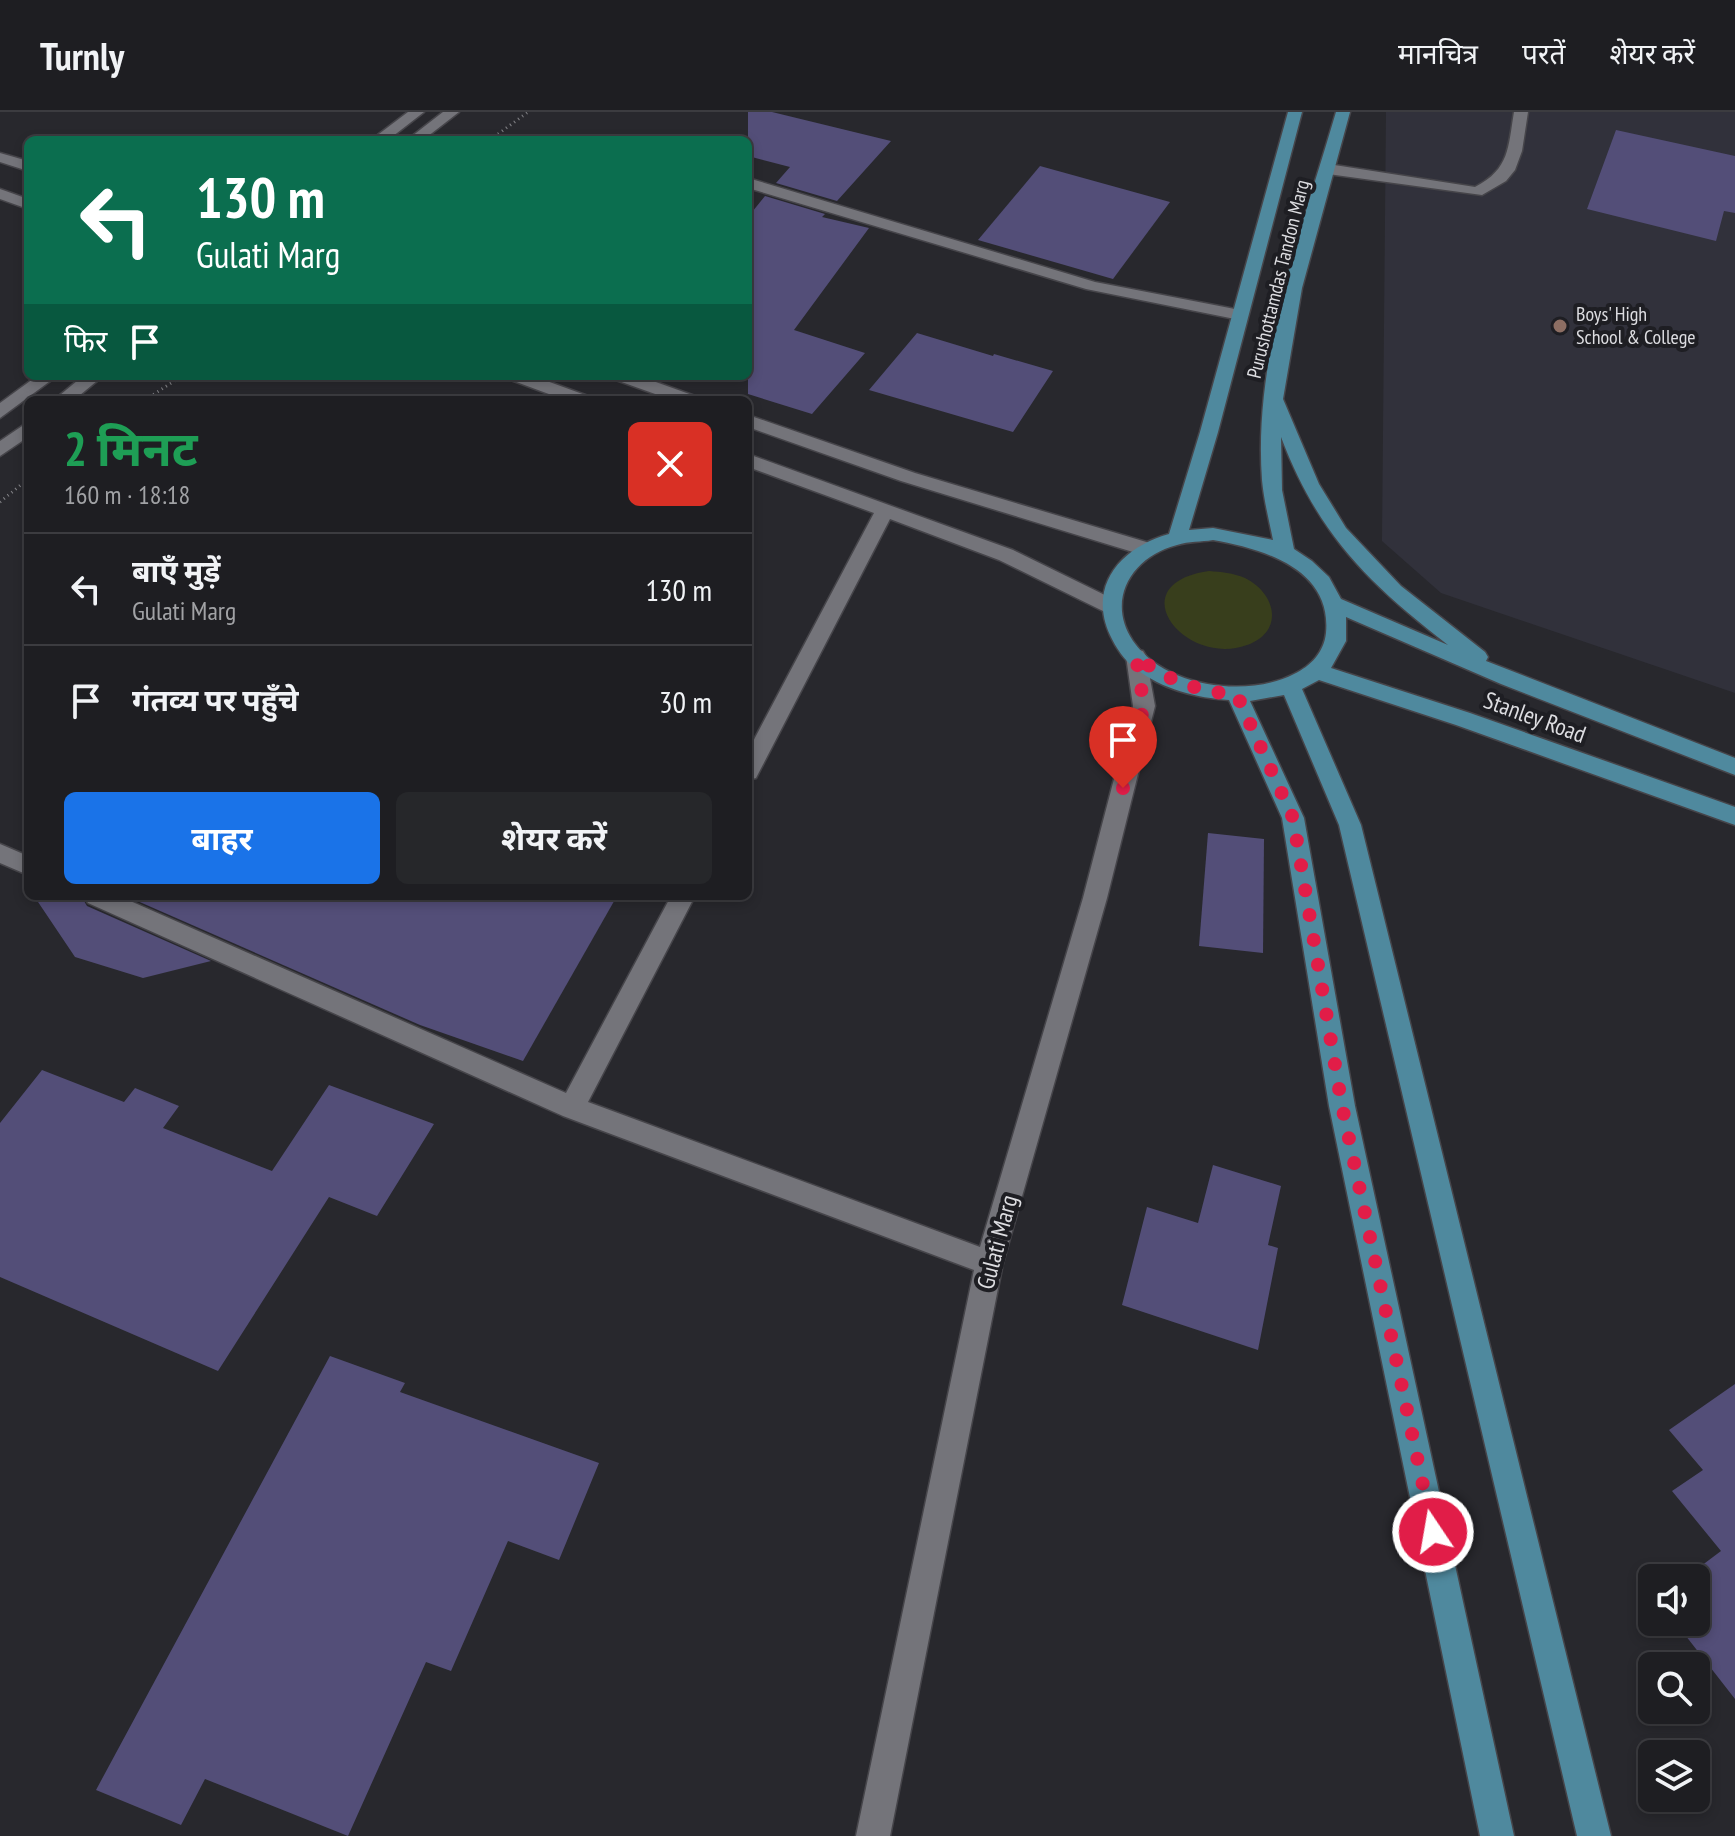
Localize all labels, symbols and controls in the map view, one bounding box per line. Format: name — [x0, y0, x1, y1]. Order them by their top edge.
text: Turnly — [40, 31, 124, 80]
text: मानचित्र — [1398, 35, 1478, 72]
text: परतें — [1522, 35, 1565, 72]
text: शेयर करें — [1609, 35, 1695, 72]
text: 130 m — [196, 161, 325, 233]
icon: left — [64, 168, 168, 272]
street label: Purushottamdas Tandon Marg — [1241, 177, 1315, 381]
text: Gulati Marg — [196, 231, 340, 278]
place label: Boys' High School & College — [1576, 301, 1696, 350]
marker: Boys' High School & College — [1551, 317, 1569, 335]
icon: arrive — [123, 320, 167, 364]
text: फिर — [64, 321, 107, 360]
text: 2 मिनट — [64, 417, 198, 479]
button: close — [628, 422, 712, 506]
text: 160 m · 18:18 — [64, 478, 190, 511]
text: बाएँ मुड़ें — [132, 551, 220, 590]
icon: left — [64, 567, 108, 611]
text: 130 m — [646, 570, 712, 609]
text: Gulati Marg — [132, 594, 236, 627]
icon: arrive — [64, 679, 108, 723]
text: गंतव्य पर पहुँचे — [132, 680, 299, 719]
text: 30 m — [659, 682, 712, 721]
street label: Stanley Road — [1480, 684, 1590, 750]
pin — [1089, 706, 1157, 788]
icon: arrive — [1101, 718, 1145, 762]
button: बाहर — [64, 792, 380, 884]
button: शेयर करें — [396, 792, 712, 884]
street label: Gulati Marg — [970, 1192, 1024, 1292]
position arrow — [1391, 1490, 1475, 1574]
map controls — [1638, 1564, 1710, 1812]
button: sound — [1638, 1564, 1710, 1636]
button: search — [1638, 1652, 1710, 1724]
button: layers — [1638, 1740, 1710, 1812]

